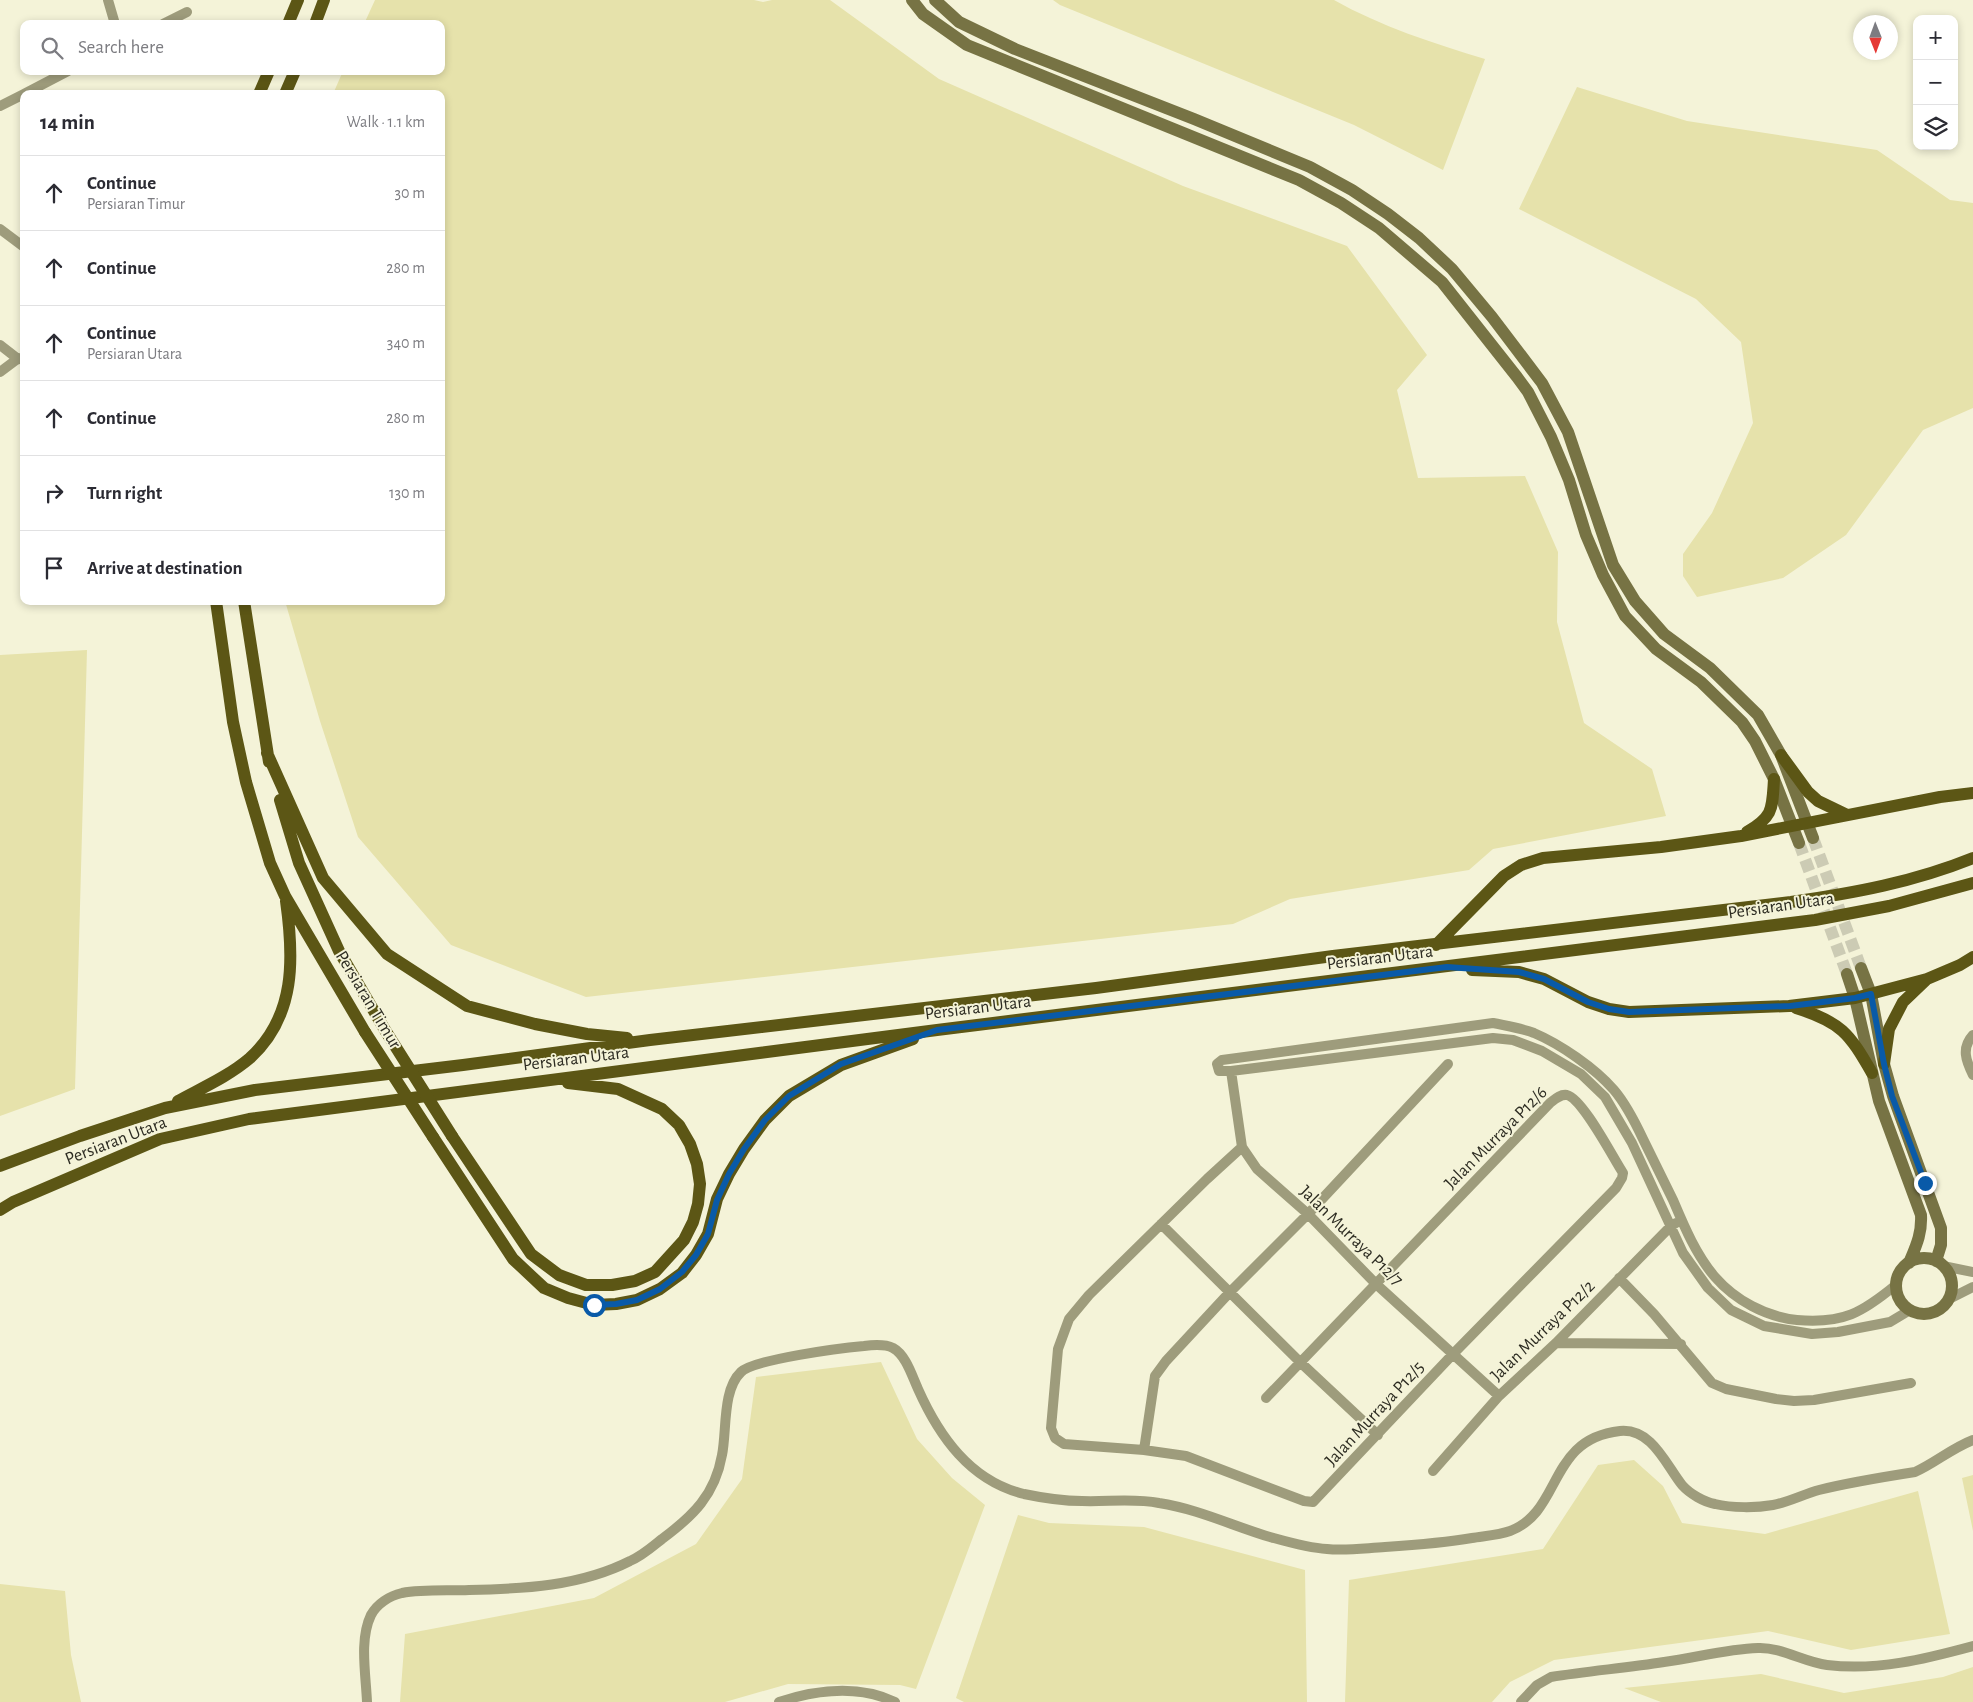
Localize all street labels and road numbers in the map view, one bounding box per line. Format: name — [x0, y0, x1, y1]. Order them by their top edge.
street label: Persiaran Utara — [1727, 890, 1835, 922]
street label: Persiaran Utara — [1326, 943, 1434, 973]
street label: Persiaran Timur — [332, 948, 404, 1052]
street label: Persiaran Utara — [924, 993, 1032, 1023]
street label: Persiaran Utara — [522, 1044, 630, 1074]
street label: Jalan Murraya P12/6 — [1441, 1083, 1551, 1193]
street label: Persiaran Utara — [63, 1113, 169, 1169]
street label: Jalan Murraya P12/7 — [1296, 1182, 1406, 1290]
street label: Jalan Murraya P12/2 — [1488, 1277, 1598, 1385]
street label: Jalan Murraya P12/5 — [1322, 1358, 1428, 1470]

